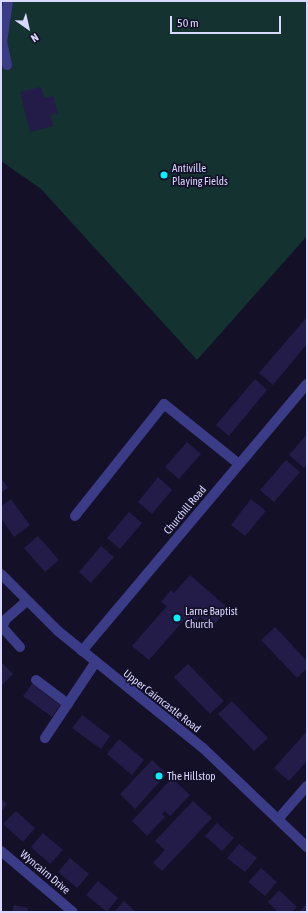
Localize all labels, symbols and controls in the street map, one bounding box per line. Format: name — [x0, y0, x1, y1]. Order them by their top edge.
north arrow — [8, 8, 48, 48]
scale bar — [172, 8, 283, 34]
text: 50 m — [177, 16, 199, 30]
text: N — [29, 31, 41, 45]
place label: Antiville Playing Fields — [172, 162, 228, 188]
marker: Antiville Playing Fields — [159, 170, 169, 180]
street label: Churchill Road — [161, 483, 209, 537]
place label: Larne Baptist Church — [185, 605, 238, 631]
marker: Larne Baptist Church — [172, 613, 182, 623]
street label: Upper Cairncastle Road — [121, 667, 203, 735]
place label: The Hillstop — [167, 769, 216, 783]
marker: The Hillstop — [154, 771, 164, 781]
street label: Wyncairn Drive — [17, 847, 73, 897]

